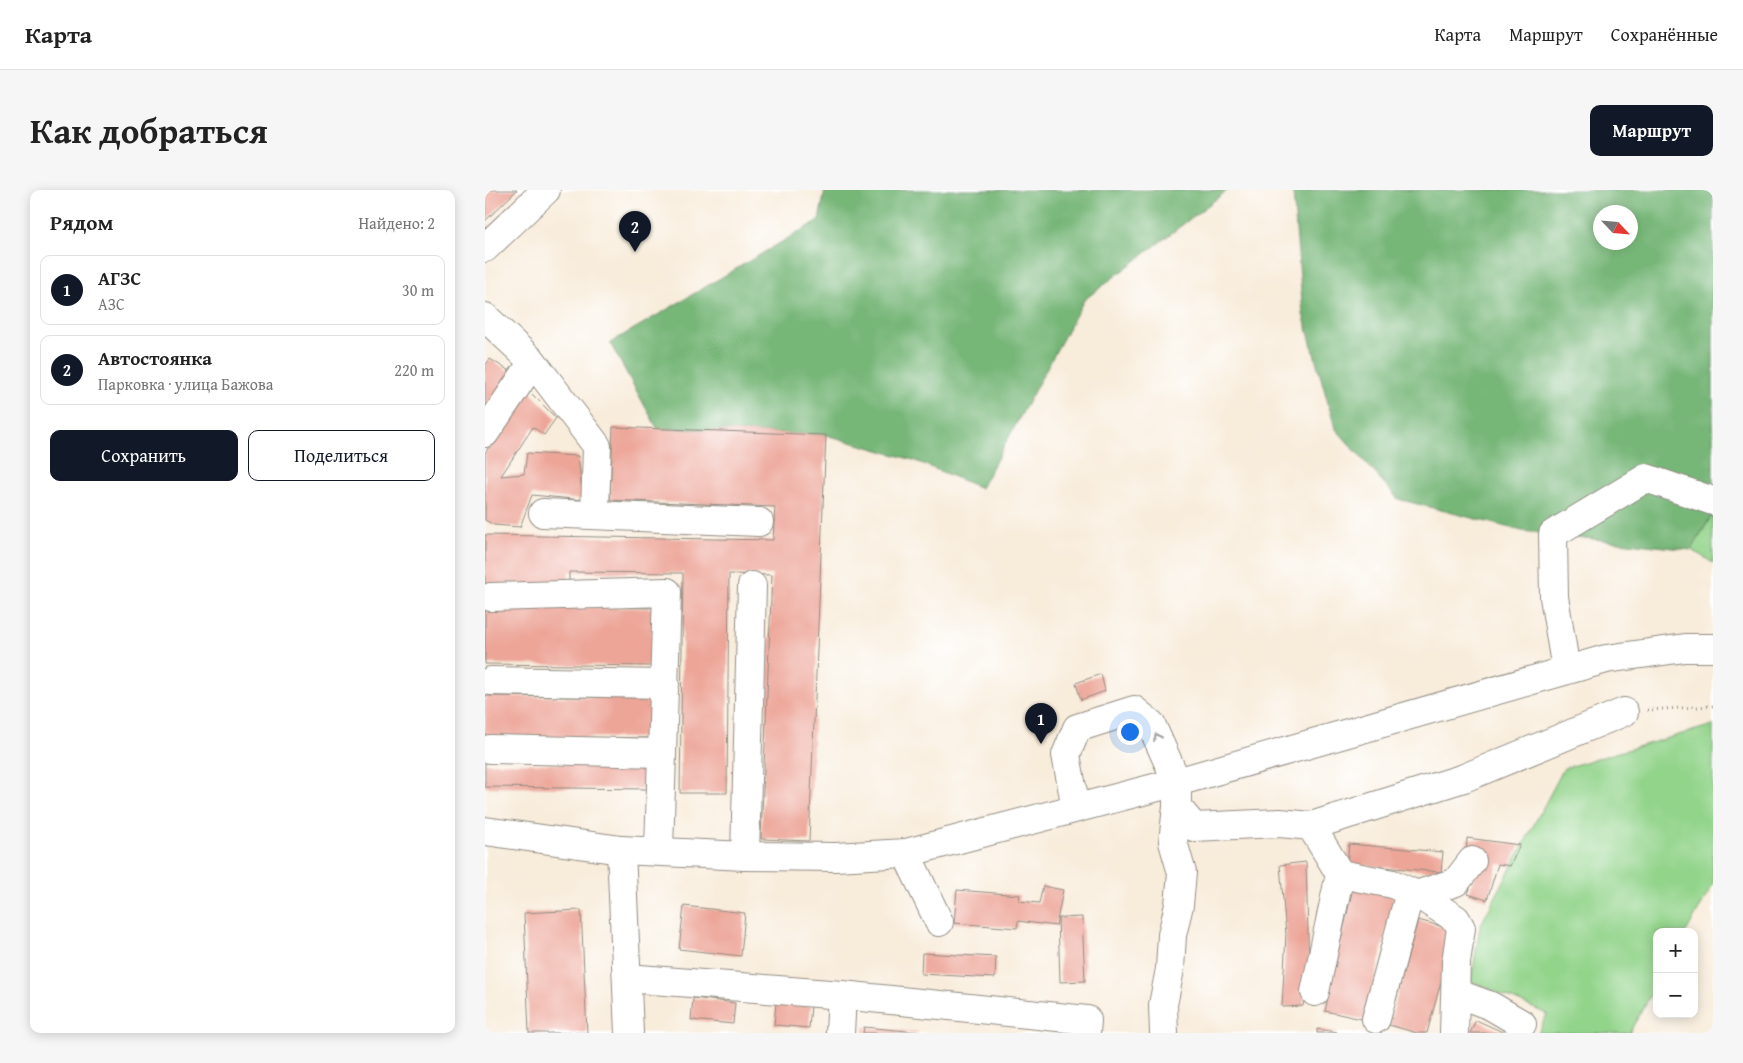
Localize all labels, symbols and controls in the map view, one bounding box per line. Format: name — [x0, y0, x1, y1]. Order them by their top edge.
text: Карта — [25, 17, 92, 52]
text: Карта — [1435, 21, 1481, 48]
text: Маршрут — [1509, 21, 1583, 48]
text: Сохранённые — [1611, 21, 1718, 48]
text: Как добраться — [30, 105, 268, 156]
button: Маршрут — [1590, 105, 1713, 156]
north arrow — [1593, 205, 1638, 250]
text: Рядом — [50, 207, 113, 238]
text: Найдено: 2 — [358, 211, 435, 235]
pin: 2 — [619, 211, 651, 252]
text: АГЗС — [98, 264, 141, 292]
text: 1 — [63, 278, 71, 302]
text: 30 m — [402, 278, 434, 302]
text: АЗС — [98, 292, 125, 316]
text: Автостоянка — [98, 344, 212, 372]
text: 2 — [63, 358, 71, 382]
text: 220 m — [394, 358, 434, 382]
text: Парковка · улица Бажова — [98, 372, 273, 396]
button: Сохранить — [50, 430, 238, 481]
button: Поделиться — [248, 430, 435, 481]
pin: 1 — [1025, 703, 1057, 744]
your location — [1117, 719, 1143, 745]
one-way arrow — [1152, 733, 1163, 742]
map controls — [1653, 928, 1698, 1018]
button: + — [1653, 928, 1698, 973]
button: − — [1653, 973, 1698, 1018]

